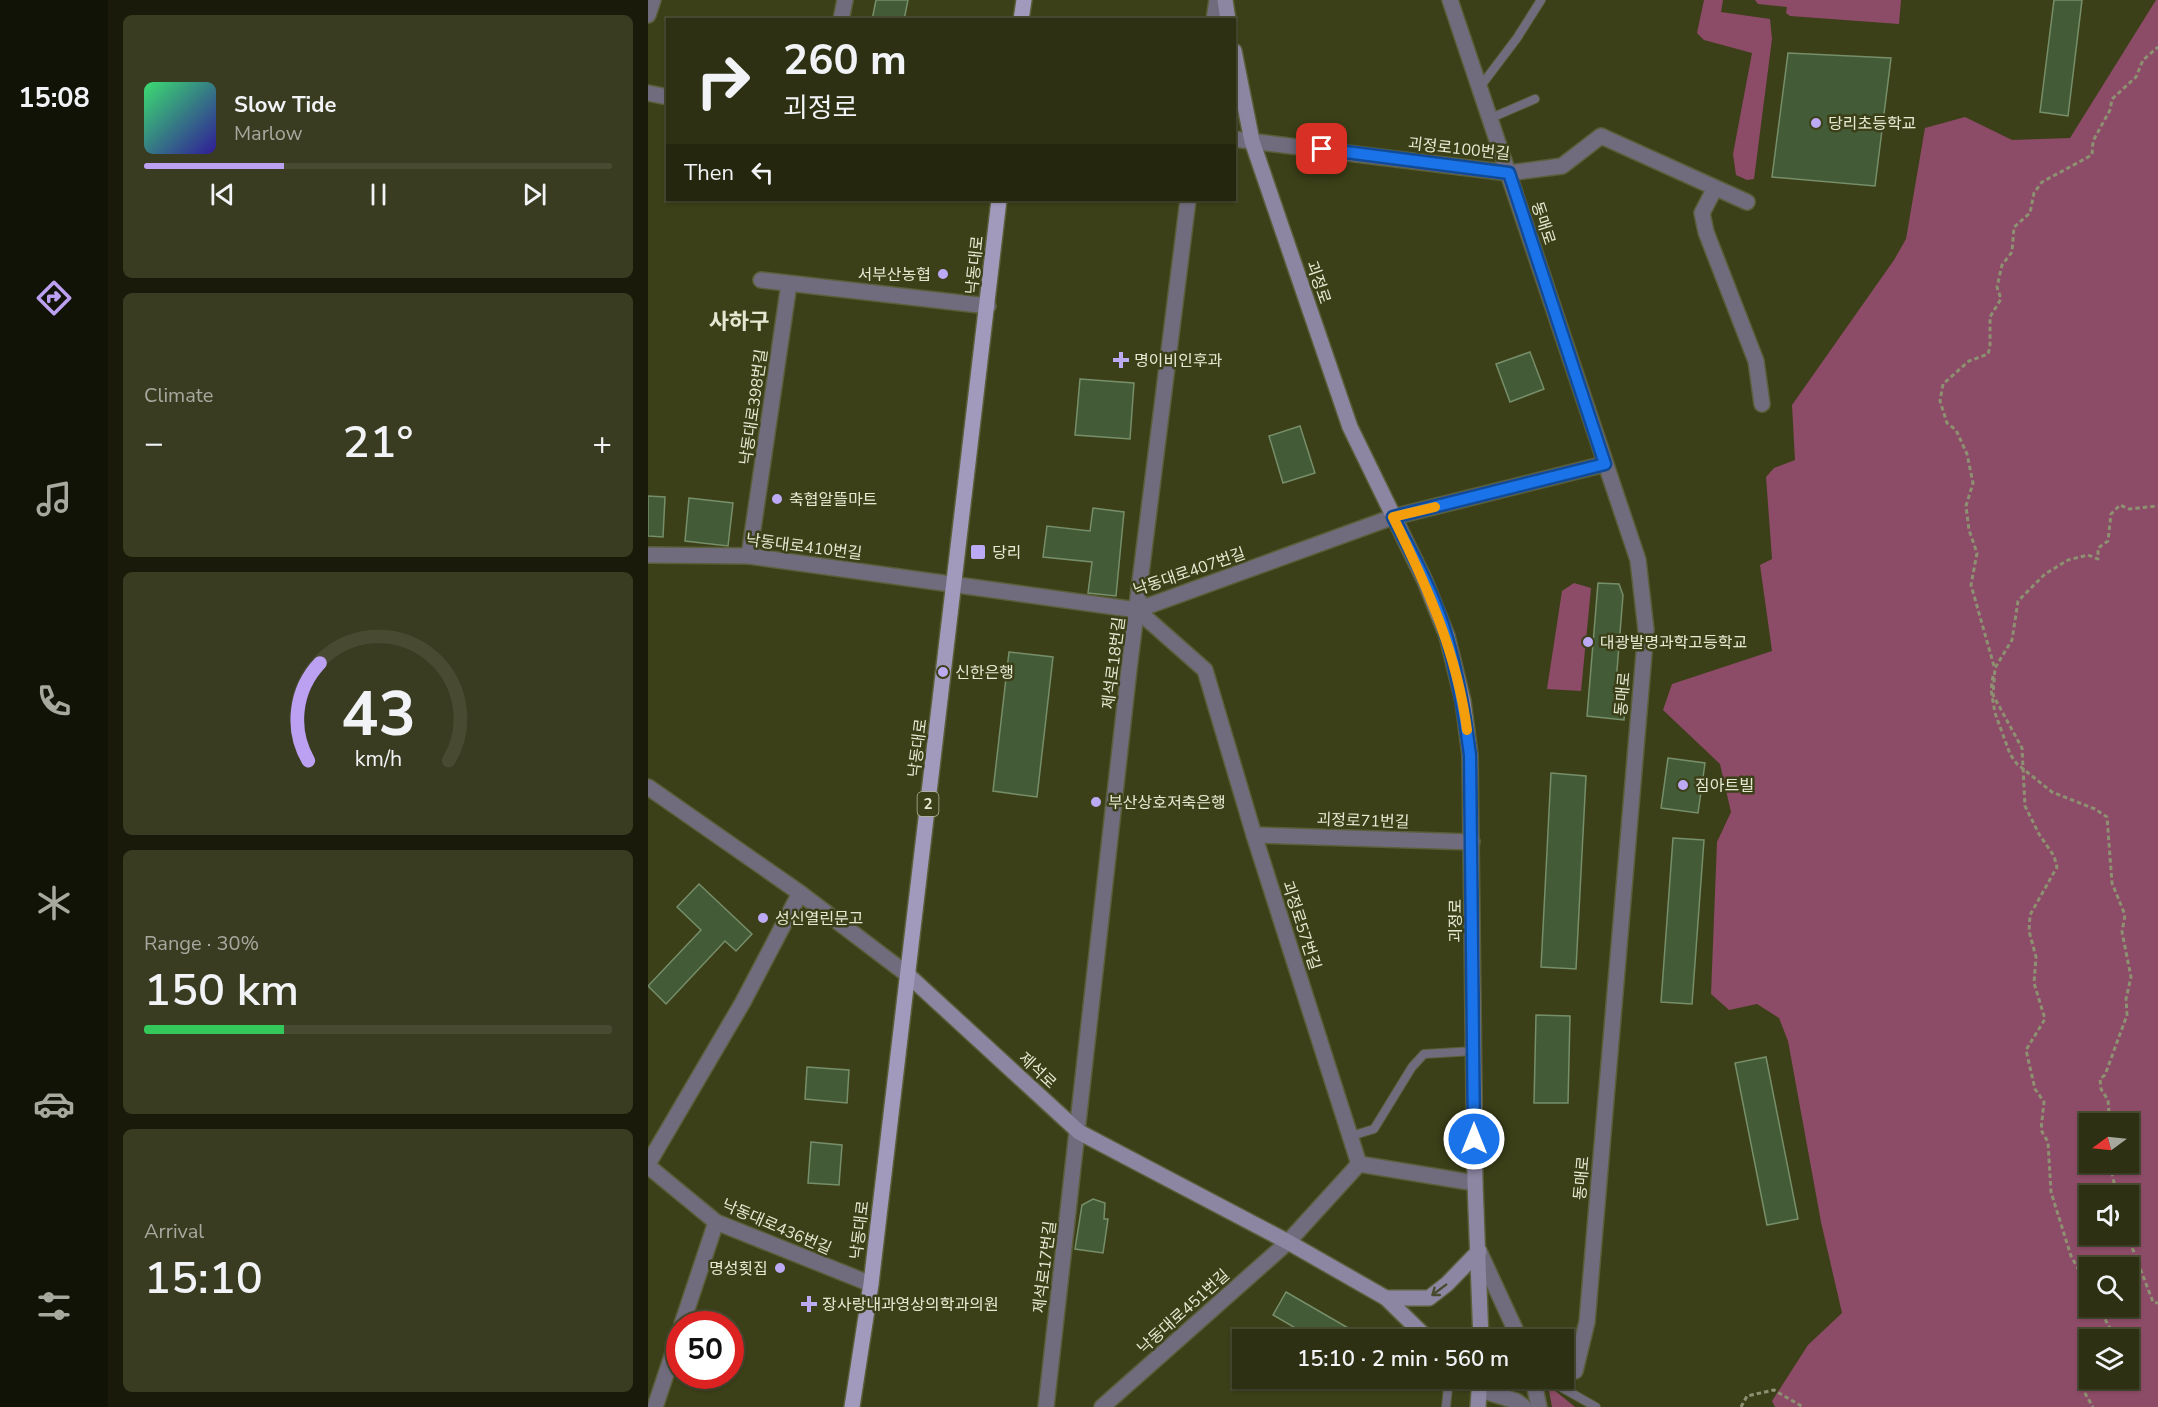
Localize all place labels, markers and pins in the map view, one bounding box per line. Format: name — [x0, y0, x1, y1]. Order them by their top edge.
place label: 당리초등학교 — [1828, 113, 1916, 135]
marker: 당리초등학교 — [1809, 116, 1823, 130]
pin — [1296, 123, 1347, 174]
place label: 서부산농협 — [857, 264, 931, 286]
marker: 서부산농협 — [936, 267, 950, 281]
place label: 명이비인후과 — [1134, 350, 1223, 372]
marker: 명이비인후과 — [1112, 351, 1130, 369]
place label: 축협알뜰마트 — [789, 489, 877, 511]
marker: 축협알뜰마트 — [770, 492, 784, 506]
place label: 당리 — [992, 542, 1021, 564]
marker: 당리 — [969, 543, 987, 561]
place label: 대광발명과학고등학교 — [1600, 632, 1747, 654]
marker: 대광발명과학고등학교 — [1581, 635, 1595, 649]
place label: 신한은행 — [955, 662, 1014, 684]
marker: 신한은행 — [936, 665, 950, 679]
place label: 짐아트빌 — [1695, 775, 1754, 797]
marker: 짐아트빌 — [1676, 778, 1690, 792]
place label: 부산상호저축은행 — [1108, 792, 1226, 814]
marker: 부산상호저축은행 — [1089, 795, 1103, 809]
place label: 성신열린문고 — [775, 908, 863, 930]
marker: 성신열린문고 — [756, 911, 770, 925]
place label: 명성횟집 — [709, 1258, 768, 1280]
marker: 명성횟집 — [773, 1261, 787, 1275]
place label: 장사랑내과영상의학과의원 — [822, 1294, 999, 1316]
marker: 장사랑내과영상의학과의원 — [800, 1295, 818, 1313]

